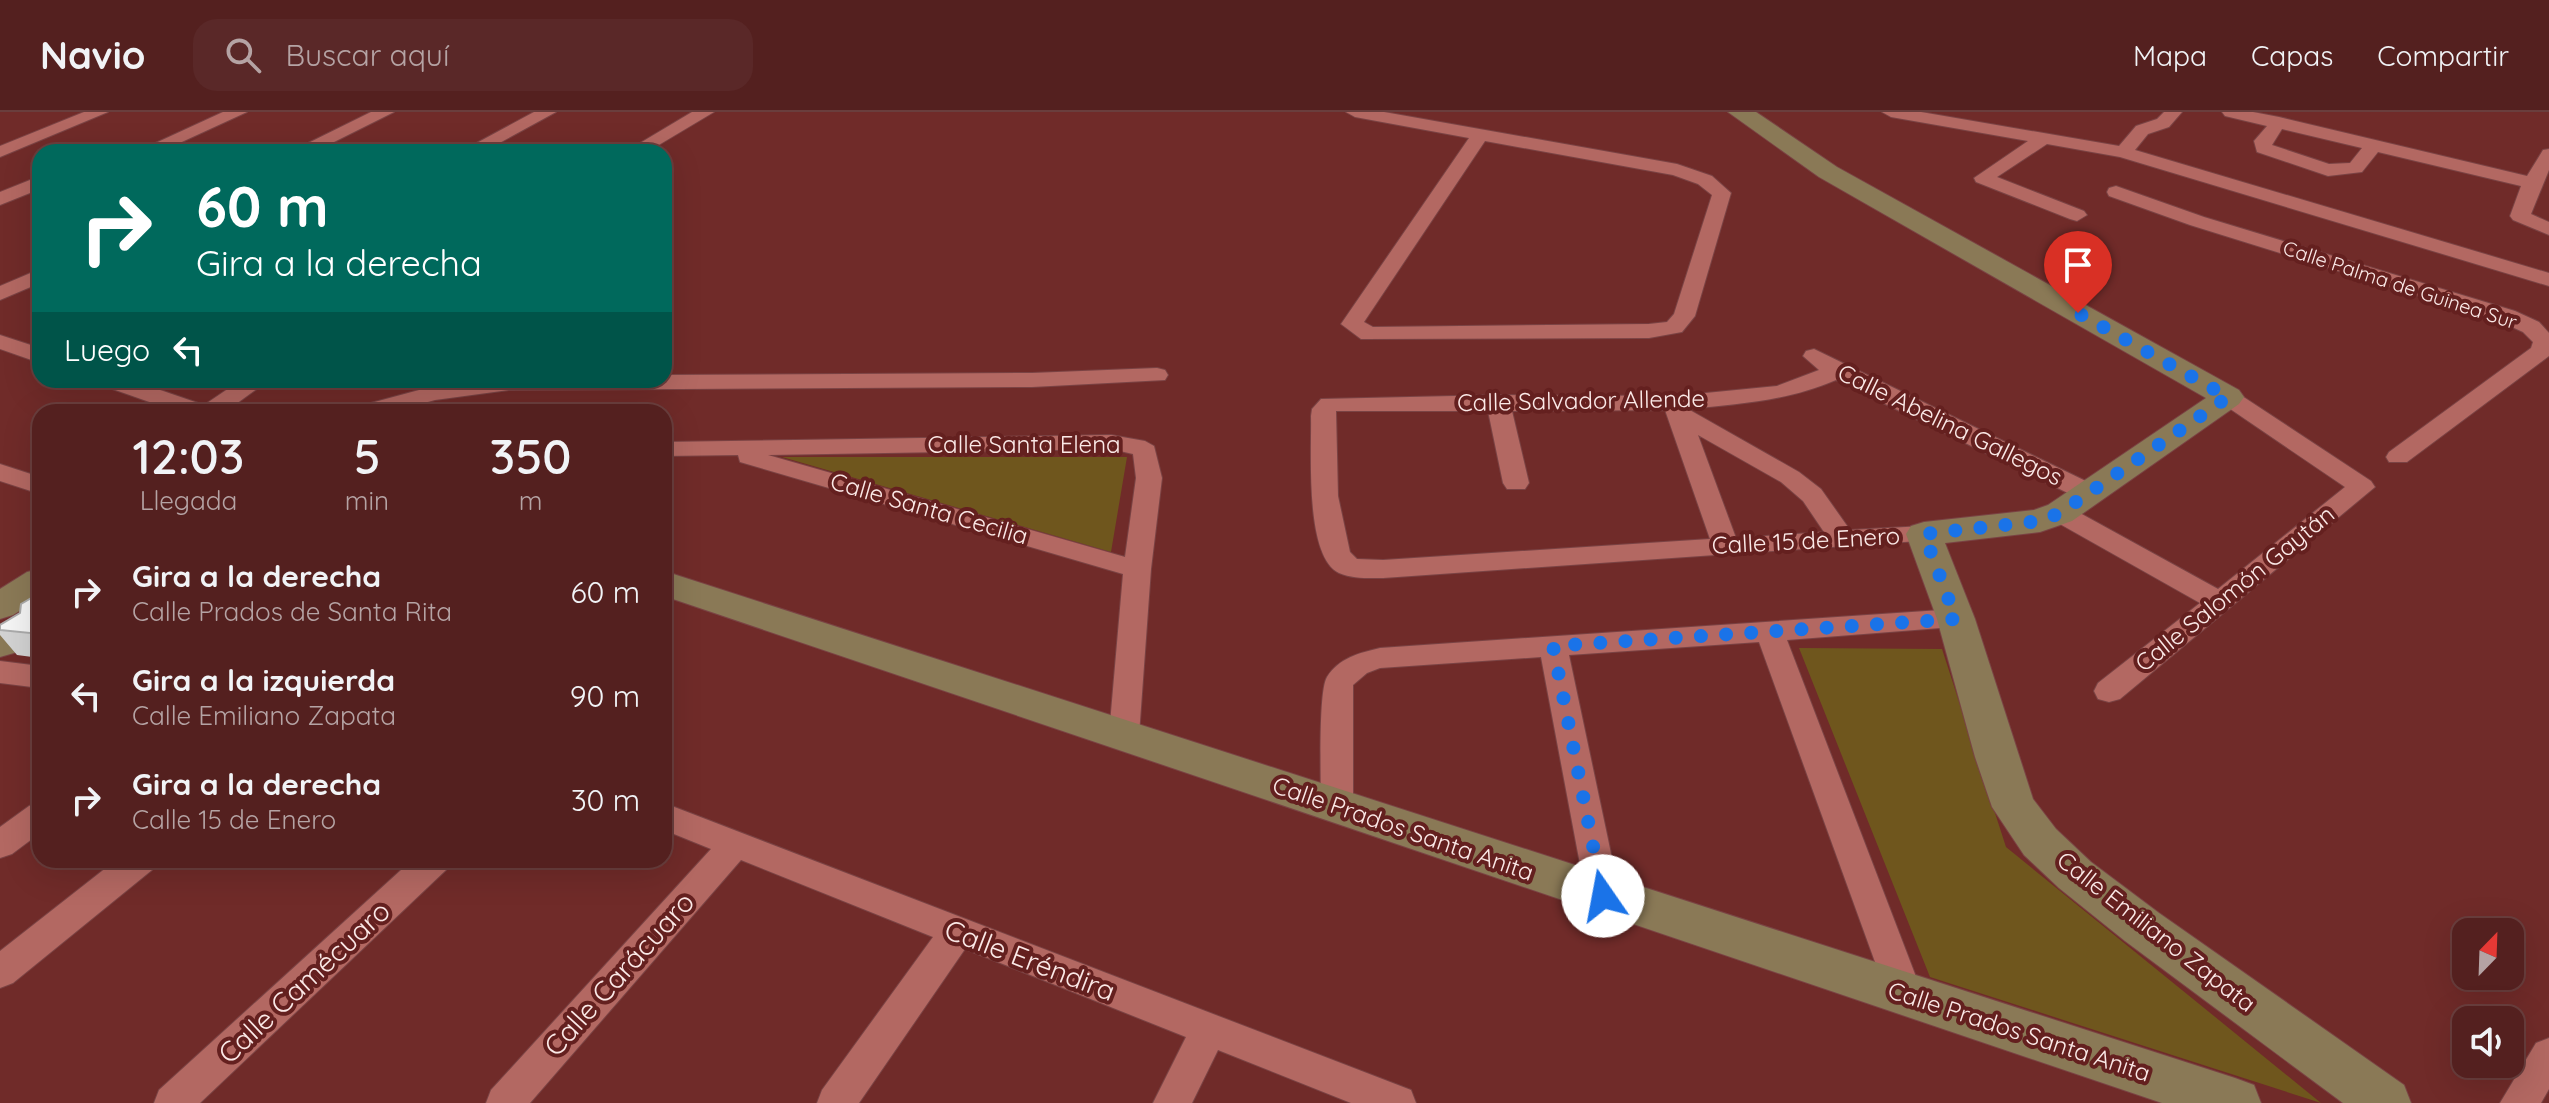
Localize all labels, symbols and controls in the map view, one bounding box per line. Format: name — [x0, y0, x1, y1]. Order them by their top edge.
search box — [193, 19, 753, 91]
text: Navio — [40, 31, 145, 79]
icon: search — [221, 33, 265, 77]
text: Buscar aquí — [285, 36, 449, 74]
text: Mapa — [2133, 38, 2207, 73]
text: Capas — [2251, 38, 2333, 73]
text: Compartir — [2377, 38, 2509, 73]
text: 60 m — [196, 171, 329, 241]
icon: right — [64, 176, 168, 280]
pin — [2044, 231, 2112, 313]
street label: Calle Palma de Guinea Sur — [2280, 235, 2521, 334]
text: Gira a la derecha — [196, 240, 482, 285]
icon: arrive — [2056, 243, 2100, 287]
icon: left — [166, 328, 210, 372]
text: Luego — [64, 331, 150, 369]
street label: Calle Abelina Gallegos — [1833, 357, 2068, 492]
street label: Calle Salvador Allende — [1457, 383, 1705, 417]
text: 12:03 — [132, 426, 244, 486]
text: 5 — [353, 426, 381, 486]
text: 350 — [490, 426, 572, 486]
street label: Calle Santa Elena — [927, 429, 1121, 459]
street label: Calle Santa Cecilia — [827, 465, 1032, 551]
text: Llegada — [140, 484, 237, 517]
text: min — [345, 484, 389, 517]
text: m — [519, 484, 542, 517]
street label: Calle Salomón Gaytán — [2129, 499, 2340, 678]
street label: Calle 15 de Enero — [1711, 520, 1901, 560]
text: Gira a la derecha — [132, 557, 381, 595]
icon: right — [64, 570, 108, 614]
text: 60 m — [570, 573, 640, 611]
text: Calle Prados de Santa Rita — [132, 595, 452, 628]
text: Gira a la izquierda — [132, 661, 395, 699]
icon: left — [64, 674, 108, 718]
text: 90 m — [570, 677, 640, 715]
text: Calle Emiliano Zapata — [132, 699, 396, 732]
text: Gira a la derecha — [132, 765, 381, 803]
street label: Calle Prados Santa Anita — [1269, 769, 1538, 887]
icon: right — [64, 778, 108, 822]
text: 30 m — [571, 781, 640, 819]
text: Calle 15 de Enero — [132, 803, 336, 836]
street label: Calle Emiliano Zapata — [2051, 844, 2262, 1018]
position arrow — [1561, 854, 1645, 938]
street label: Calle Carácuaro — [536, 884, 701, 1063]
street label: Calle Camécuaro — [210, 893, 397, 1070]
street label: Calle Eréndira — [940, 911, 1120, 1008]
north arrow — [2452, 918, 2524, 990]
map controls — [2452, 918, 2524, 1078]
street label: Calle Prados Santa Anita — [1884, 974, 2154, 1088]
button: sound — [2452, 1006, 2524, 1078]

